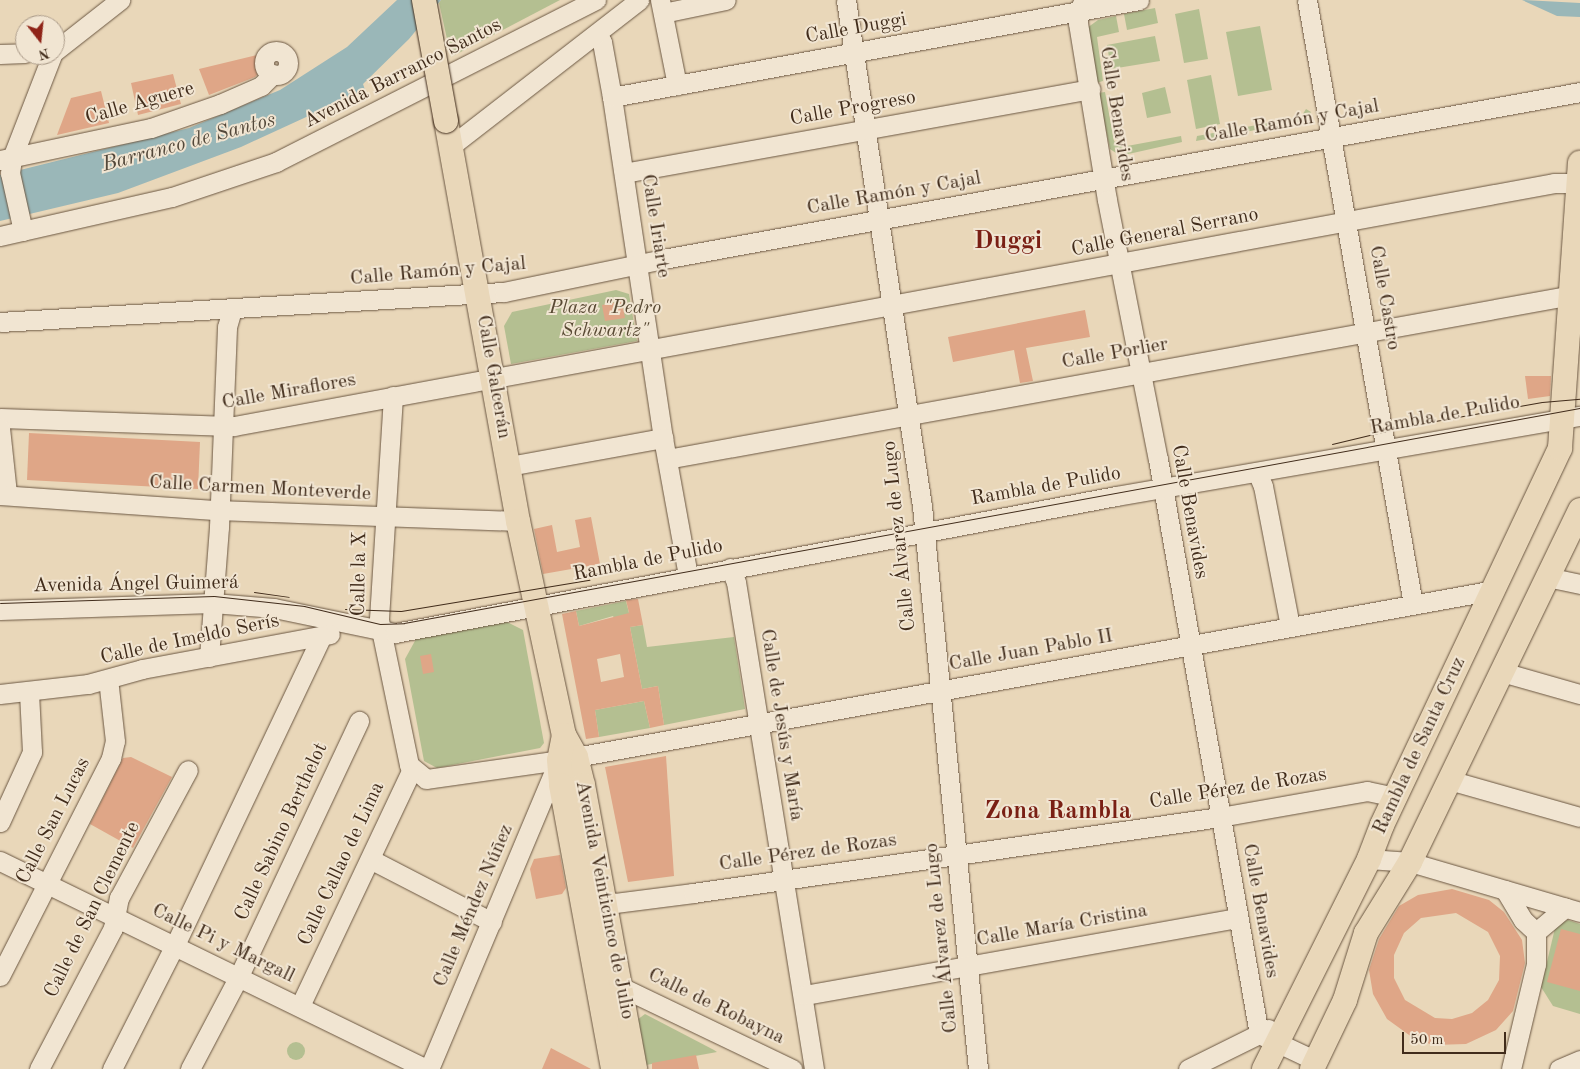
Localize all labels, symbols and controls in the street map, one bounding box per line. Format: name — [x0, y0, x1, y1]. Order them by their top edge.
street label: Calle Duggi — [804, 8, 908, 50]
street label: Avenida Barranco Santos — [300, 14, 506, 134]
north arrow — [15, 15, 65, 65]
text: N — [37, 45, 51, 62]
street label: Calle Benavides — [1093, 45, 1139, 183]
street label: Calle Aguere — [83, 77, 197, 131]
street label: Calle Progreso — [788, 86, 918, 132]
street label: Calle Ramón y Cajal — [1203, 95, 1381, 149]
water label: Barranco de Santos — [99, 108, 279, 178]
street label: Calle Ramón y Cajal — [805, 167, 983, 221]
street label: Calle Iriarte — [635, 172, 675, 280]
street label: Calle General Serrano — [1069, 203, 1261, 263]
district label: Duggi — [974, 227, 1042, 257]
street label: Calle Castro — [1363, 244, 1405, 352]
street label: Calle Ramón y Cajal — [349, 252, 527, 292]
park label: Plaza "Pedro Schwartz" — [549, 296, 661, 343]
street label: Calle Galcerán — [470, 313, 516, 441]
street label: Calle Porlier — [1060, 333, 1170, 375]
street label: Calle Miraflores — [220, 368, 358, 416]
street label: Rambla de Pulido — [1368, 391, 1522, 441]
street label: Calle Álvarez de Lugo — [878, 440, 922, 632]
street label: Calle Benavides — [1165, 443, 1213, 581]
street label: Rambla de Pulido — [969, 462, 1123, 512]
street label: Calle Carmen Monteverde — [148, 471, 372, 507]
street label: Calle la X — [347, 531, 373, 617]
street label: Rambla de Pulido — [571, 535, 725, 587]
street label: Avenida Ángel Guimerá — [33, 571, 239, 599]
street label: Calle de Imeldo Serís — [98, 609, 282, 671]
street label: Calle Juan Pablo II — [947, 625, 1115, 677]
street label: Calle de Jesús y María — [754, 627, 808, 823]
street label: Rambla de Santa Cruz — [1368, 653, 1472, 839]
street label: Calle Sabino Berthelot — [230, 739, 334, 925]
street label: Calle San Lucas — [12, 754, 96, 888]
street label: Calle Pérez de Rozas — [1148, 763, 1328, 815]
street label: Calle Callao de Lima — [293, 778, 391, 950]
street label: Avenida Veinticinco de Julio — [569, 779, 639, 1021]
district label: Zona Rambla — [984, 797, 1132, 827]
street label: Calle de San Clemente — [40, 818, 146, 1002]
street label: Calle Méndez Núñez — [429, 821, 519, 991]
street label: Calle Pérez de Rozas — [718, 829, 898, 877]
street label: Calle Álvarez de Lugo — [920, 842, 964, 1034]
street label: Calle Benavides — [1236, 842, 1284, 980]
street label: Calle Pi y Margall — [148, 899, 298, 989]
street label: Calle María Cristina — [975, 899, 1149, 953]
street label: Calle de Robayna — [644, 963, 788, 1051]
scale bar — [1405, 1022, 1509, 1054]
text: 50 m — [1410, 1033, 1444, 1048]

